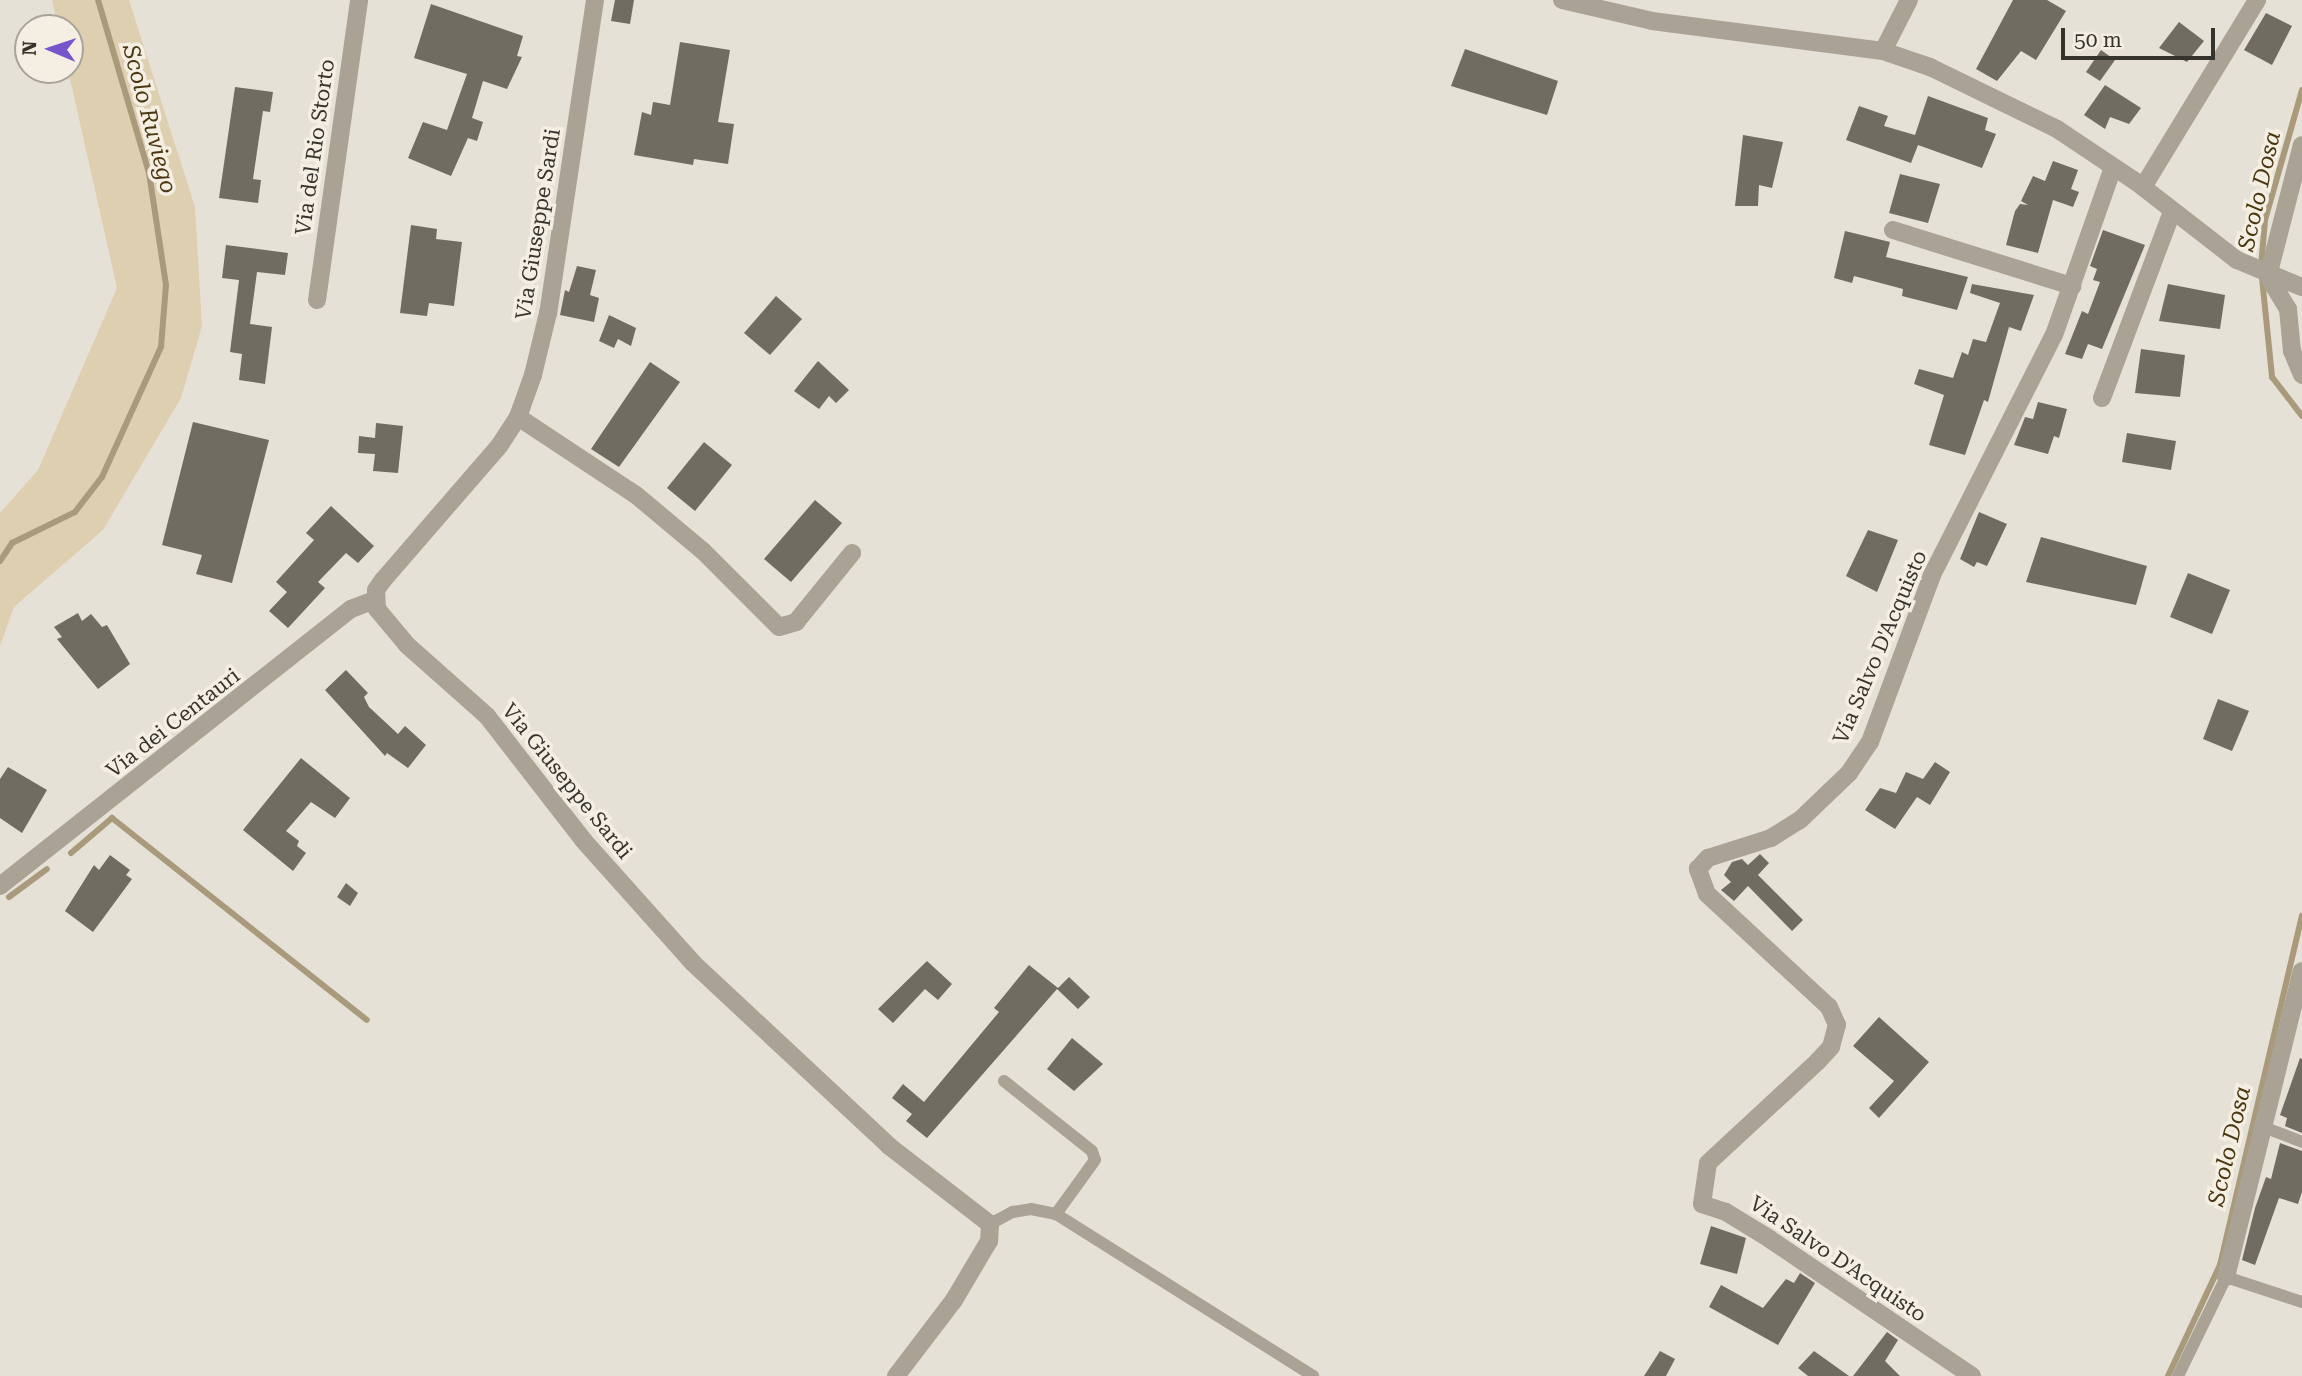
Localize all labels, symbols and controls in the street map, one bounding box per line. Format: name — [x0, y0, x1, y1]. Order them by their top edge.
north arrow — [14, 14, 84, 84]
scale bar — [2064, 14, 2218, 58]
text: 50 m — [2074, 28, 2122, 52]
text: N — [18, 41, 41, 56]
water label: Scolo Ruviego — [116, 42, 182, 196]
street label: Via del Rio Storto — [290, 58, 340, 236]
street label: Via Giuseppe Sardi — [510, 127, 566, 321]
water label: Scolo Dosa — [2233, 128, 2287, 254]
street label: Via Salvo D'Acquisto — [1828, 547, 1932, 747]
street label: Via dei Centauri — [101, 663, 245, 783]
street label: Via Giuseppe Sardi — [496, 698, 638, 864]
water label: Scolo Dosa — [2203, 1083, 2257, 1209]
street label: Via Salvo D'Acquisto — [1745, 1191, 1931, 1327]

